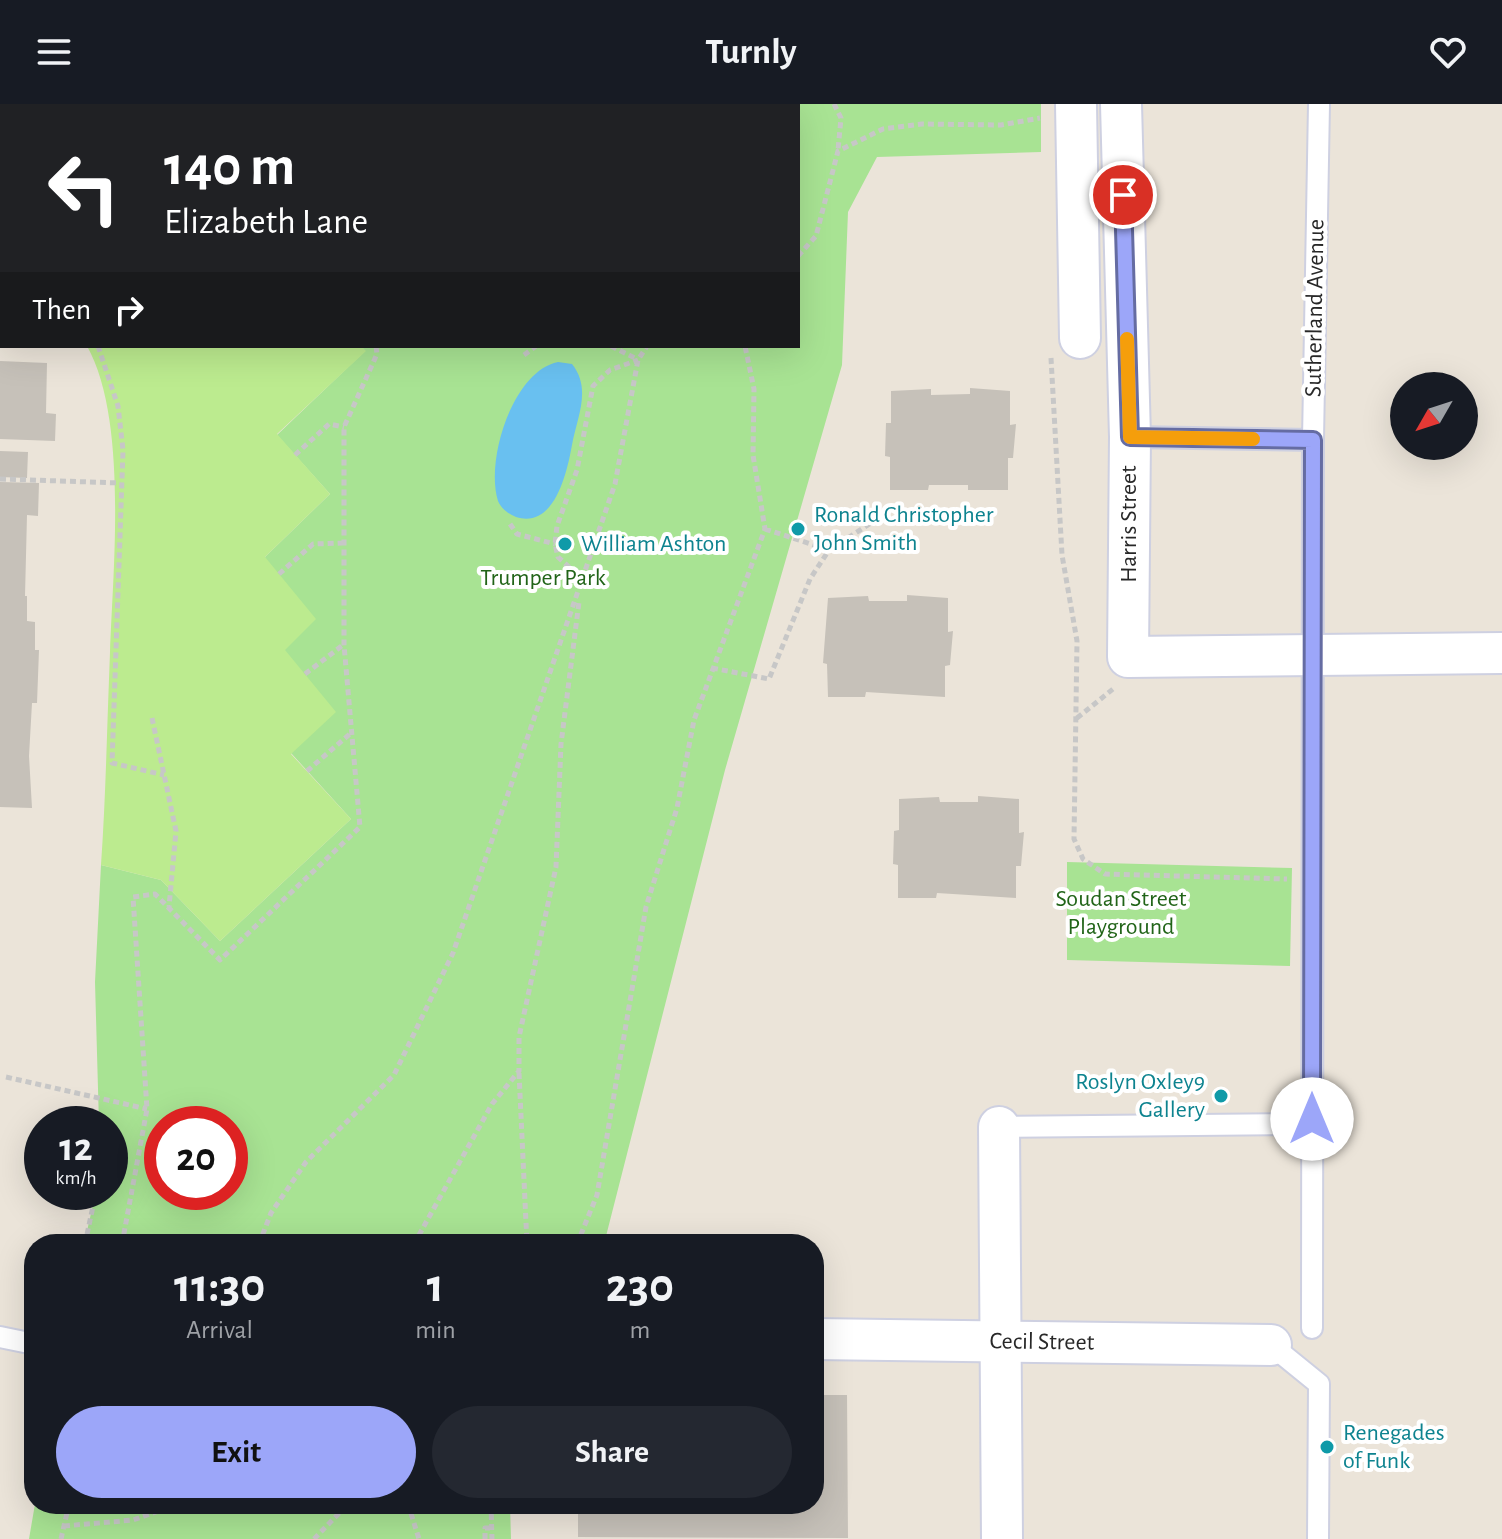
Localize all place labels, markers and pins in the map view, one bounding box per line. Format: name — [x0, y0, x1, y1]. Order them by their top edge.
pin — [1089, 161, 1157, 229]
place label: Ronald Christopher John Smith — [814, 503, 994, 555]
marker: Ronald Christopher John Smith — [789, 520, 807, 538]
place label: William Ashton — [581, 532, 726, 556]
marker: William Ashton — [556, 535, 574, 553]
place label: Roslyn Oxley9 Gallery — [1075, 1070, 1205, 1122]
marker: Roslyn Oxley9 Gallery — [1212, 1087, 1230, 1105]
place label: Renegades of Funk — [1343, 1421, 1445, 1473]
marker: Renegades of Funk — [1318, 1438, 1336, 1456]

